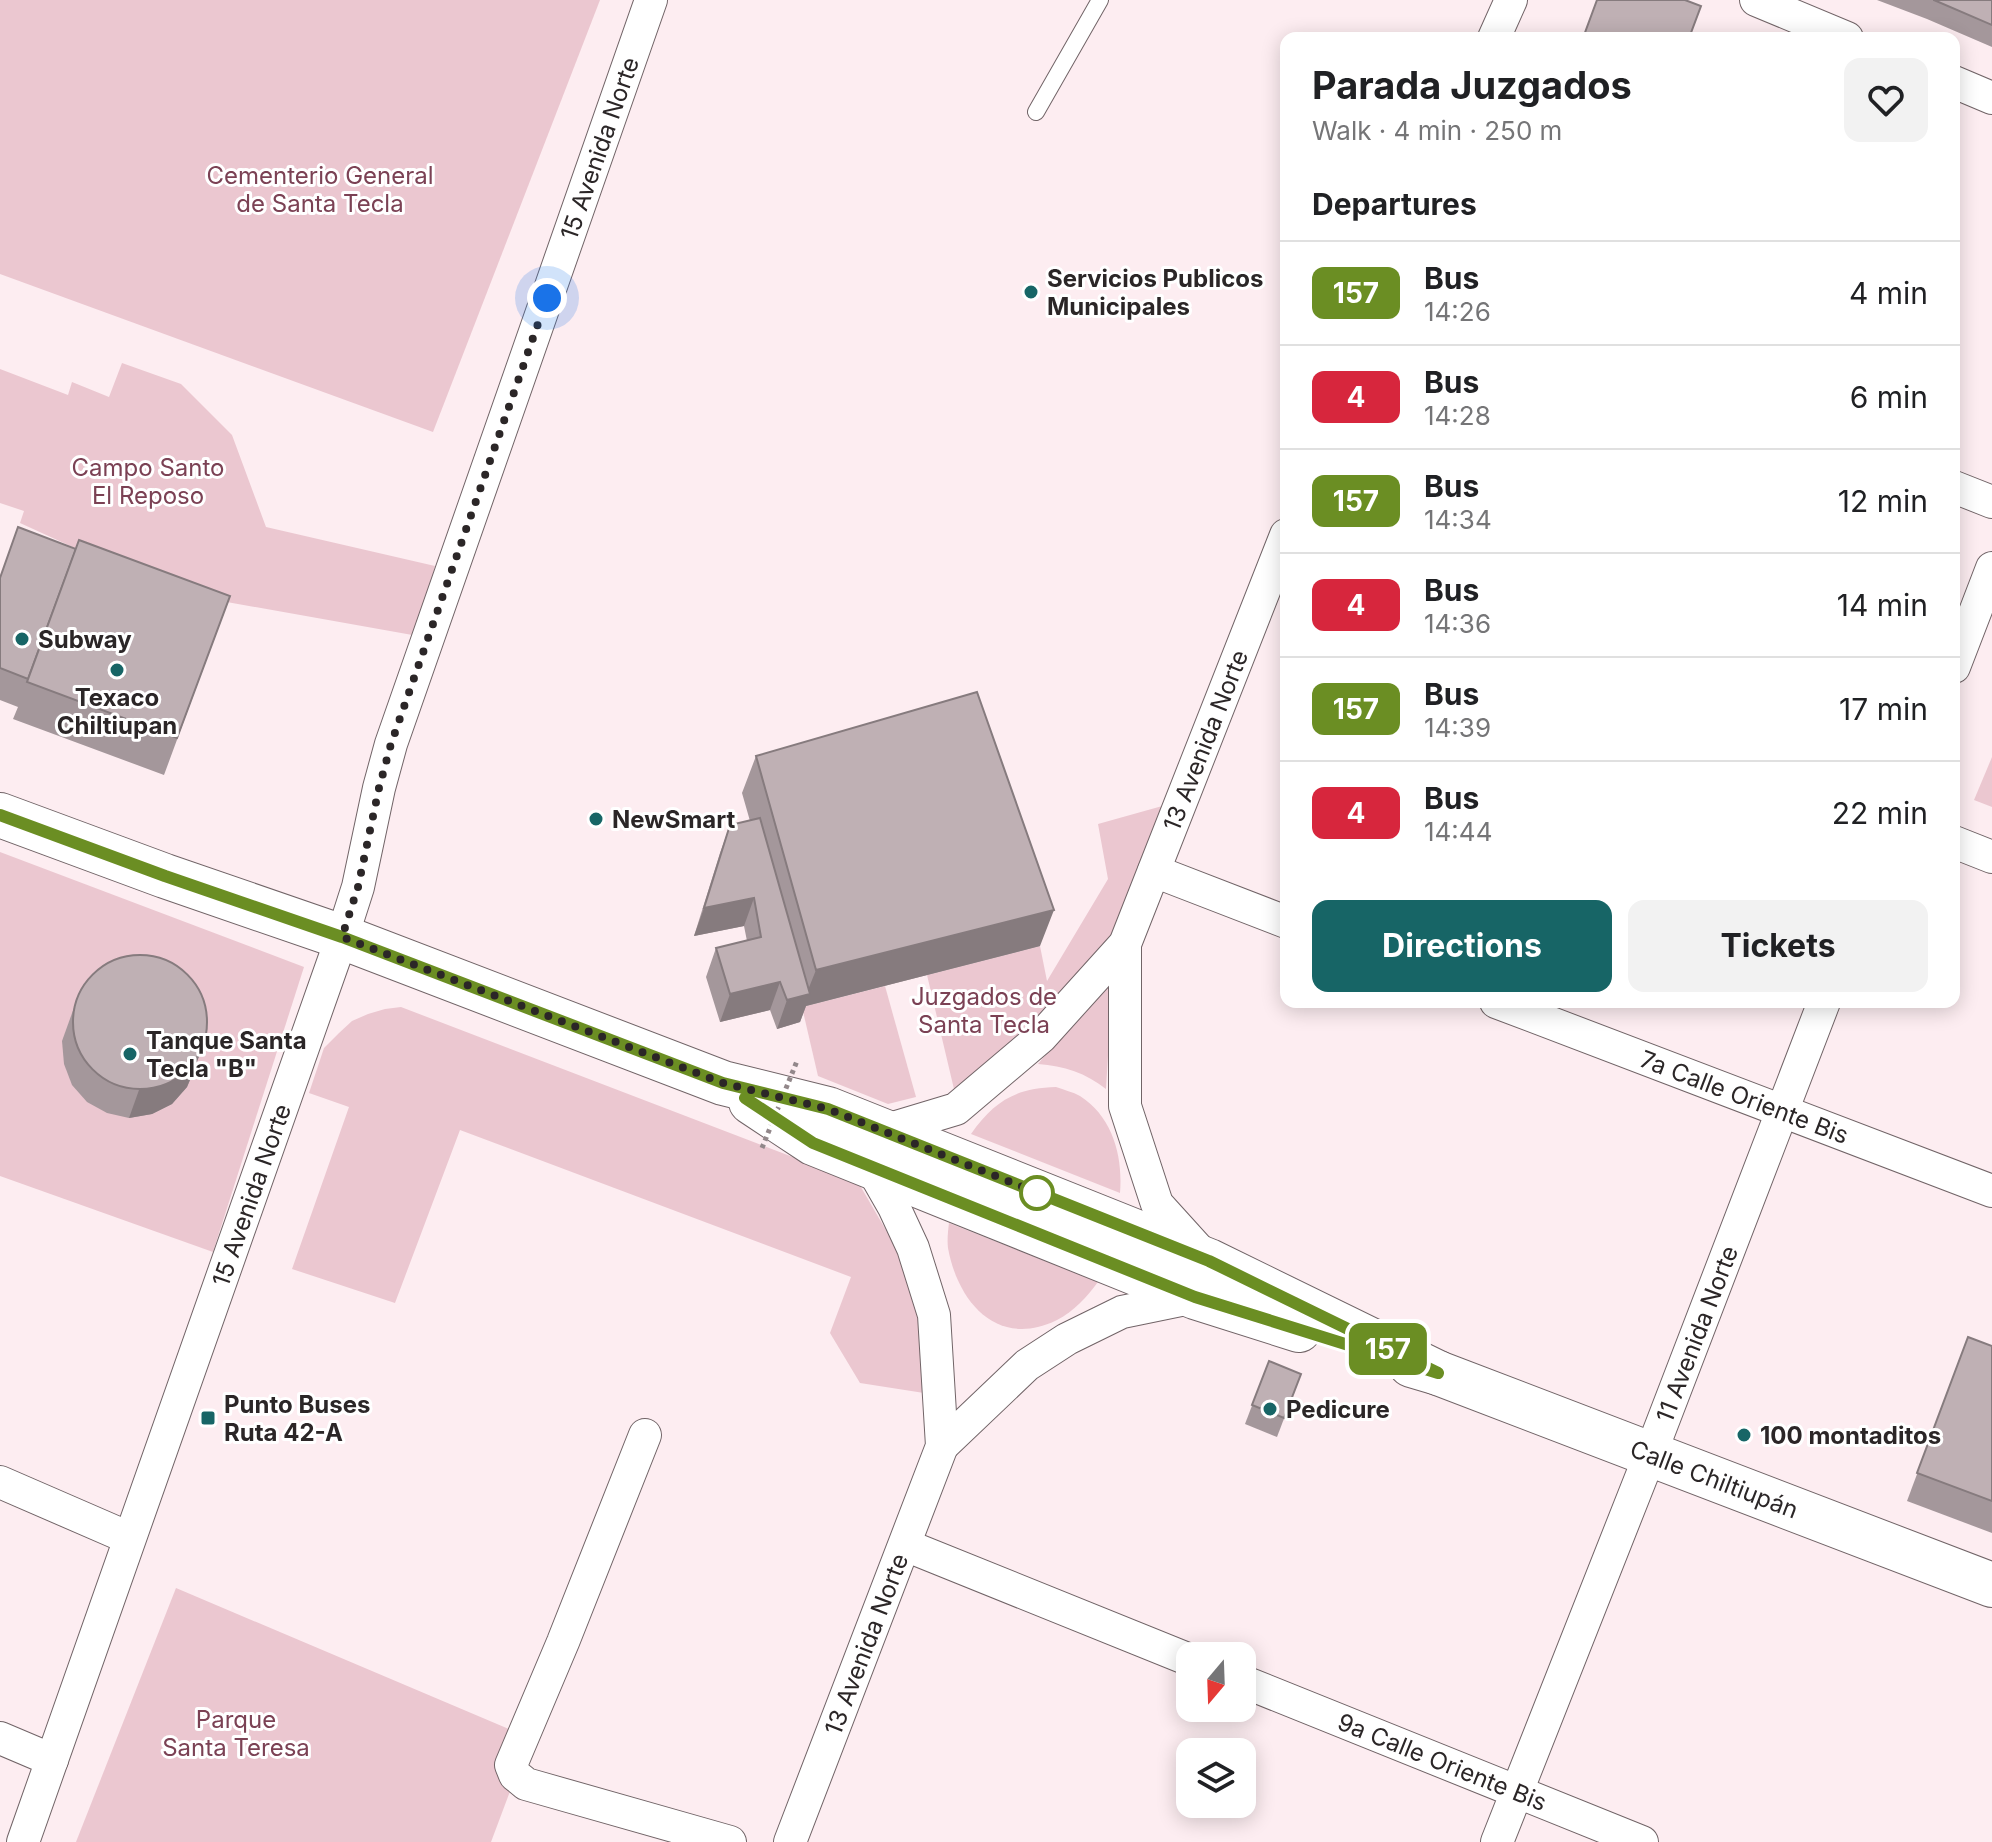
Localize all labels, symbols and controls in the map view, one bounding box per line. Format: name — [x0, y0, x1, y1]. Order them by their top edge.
street label: 15 Avenida Norte — [554, 53, 644, 243]
button: heart — [1844, 58, 1928, 142]
text: Parada Juzgados — [1312, 62, 1632, 108]
text: Walk · 4 min · 250 m — [1312, 115, 1562, 146]
park label: Cementerio General de Santa Tecla — [206, 161, 434, 218]
text: Departures — [1312, 186, 1477, 222]
text: Bus — [1424, 260, 1479, 296]
place label: Servicios Publicos Municipales — [1047, 264, 1263, 321]
text: 4 min — [1849, 275, 1928, 311]
text: 157 — [1333, 276, 1379, 310]
your location — [527, 278, 567, 318]
marker: Servicios Publicos Municipales — [1022, 283, 1040, 301]
text: 14:26 — [1424, 296, 1491, 327]
text: Bus — [1424, 364, 1479, 400]
text: 6 min — [1850, 379, 1928, 415]
text: 4 — [1347, 380, 1365, 414]
text: 14:28 — [1424, 400, 1491, 431]
park label: Campo Santo El Reposo — [72, 453, 224, 510]
text: Bus — [1424, 468, 1479, 504]
text: 12 min — [1838, 483, 1928, 519]
text: 157 — [1333, 484, 1379, 518]
text: 14:34 — [1424, 504, 1492, 535]
text: Bus — [1424, 572, 1479, 608]
text: 14 min — [1837, 587, 1928, 623]
text: 4 — [1347, 588, 1365, 622]
text: 14:36 — [1424, 608, 1491, 639]
place label: Subway — [38, 625, 132, 654]
marker: Subway — [13, 630, 31, 648]
street label: 13 Avenida Norte — [1157, 646, 1254, 835]
marker: Texaco Chiltiupan — [108, 661, 126, 679]
text: Bus — [1424, 676, 1479, 712]
place label: Texaco Chiltiupan — [57, 683, 177, 740]
text: 17 min — [1839, 691, 1928, 727]
text: 157 — [1333, 692, 1379, 726]
text: 14:39 — [1424, 712, 1491, 743]
text: Bus — [1424, 780, 1479, 816]
text: 22 min — [1832, 795, 1928, 831]
text: 4 — [1347, 796, 1365, 830]
place label: NewSmart — [612, 805, 735, 834]
marker: NewSmart — [587, 810, 605, 828]
text: 14:44 — [1424, 816, 1492, 847]
button: Directions — [1312, 900, 1612, 992]
button: Tickets — [1628, 900, 1928, 992]
park label: Juzgados de Santa Tecla — [911, 982, 1057, 1039]
place label: Tanque Santa Tecla "B" — [146, 1026, 307, 1083]
street label: 7a Calle Oriente Bis — [1636, 1044, 1853, 1150]
marker: Tanque Santa Tecla "B" — [121, 1045, 139, 1063]
street label: 15 Avenida Norte — [206, 1100, 297, 1290]
unlabelled marker — [1020, 1176, 1054, 1210]
street label: 11 Avenida Norte — [1650, 1241, 1744, 1426]
line badge: 157 — [1342, 1323, 1434, 1375]
text: 157 — [1365, 1332, 1411, 1366]
place label: Punto Buses Ruta 42-A — [224, 1390, 370, 1447]
place label: Pedicure — [1286, 1395, 1390, 1424]
marker: Pedicure — [1261, 1400, 1279, 1418]
marker: Punto Buses Ruta 42-A — [199, 1409, 217, 1427]
place label: 100 montaditos — [1760, 1421, 1941, 1450]
marker: 100 montaditos — [1735, 1426, 1753, 1444]
street label: Calle Chiltiupán — [1626, 1433, 1802, 1524]
street label: 13 Avenida Norte — [818, 1549, 914, 1739]
north arrow — [1176, 1642, 1256, 1722]
map controls — [1176, 1642, 1256, 1818]
park label: Parque Santa Teresa — [162, 1705, 310, 1762]
street label: 9a Calle Oriente Bis — [1334, 1707, 1551, 1817]
button: layers — [1176, 1738, 1256, 1818]

